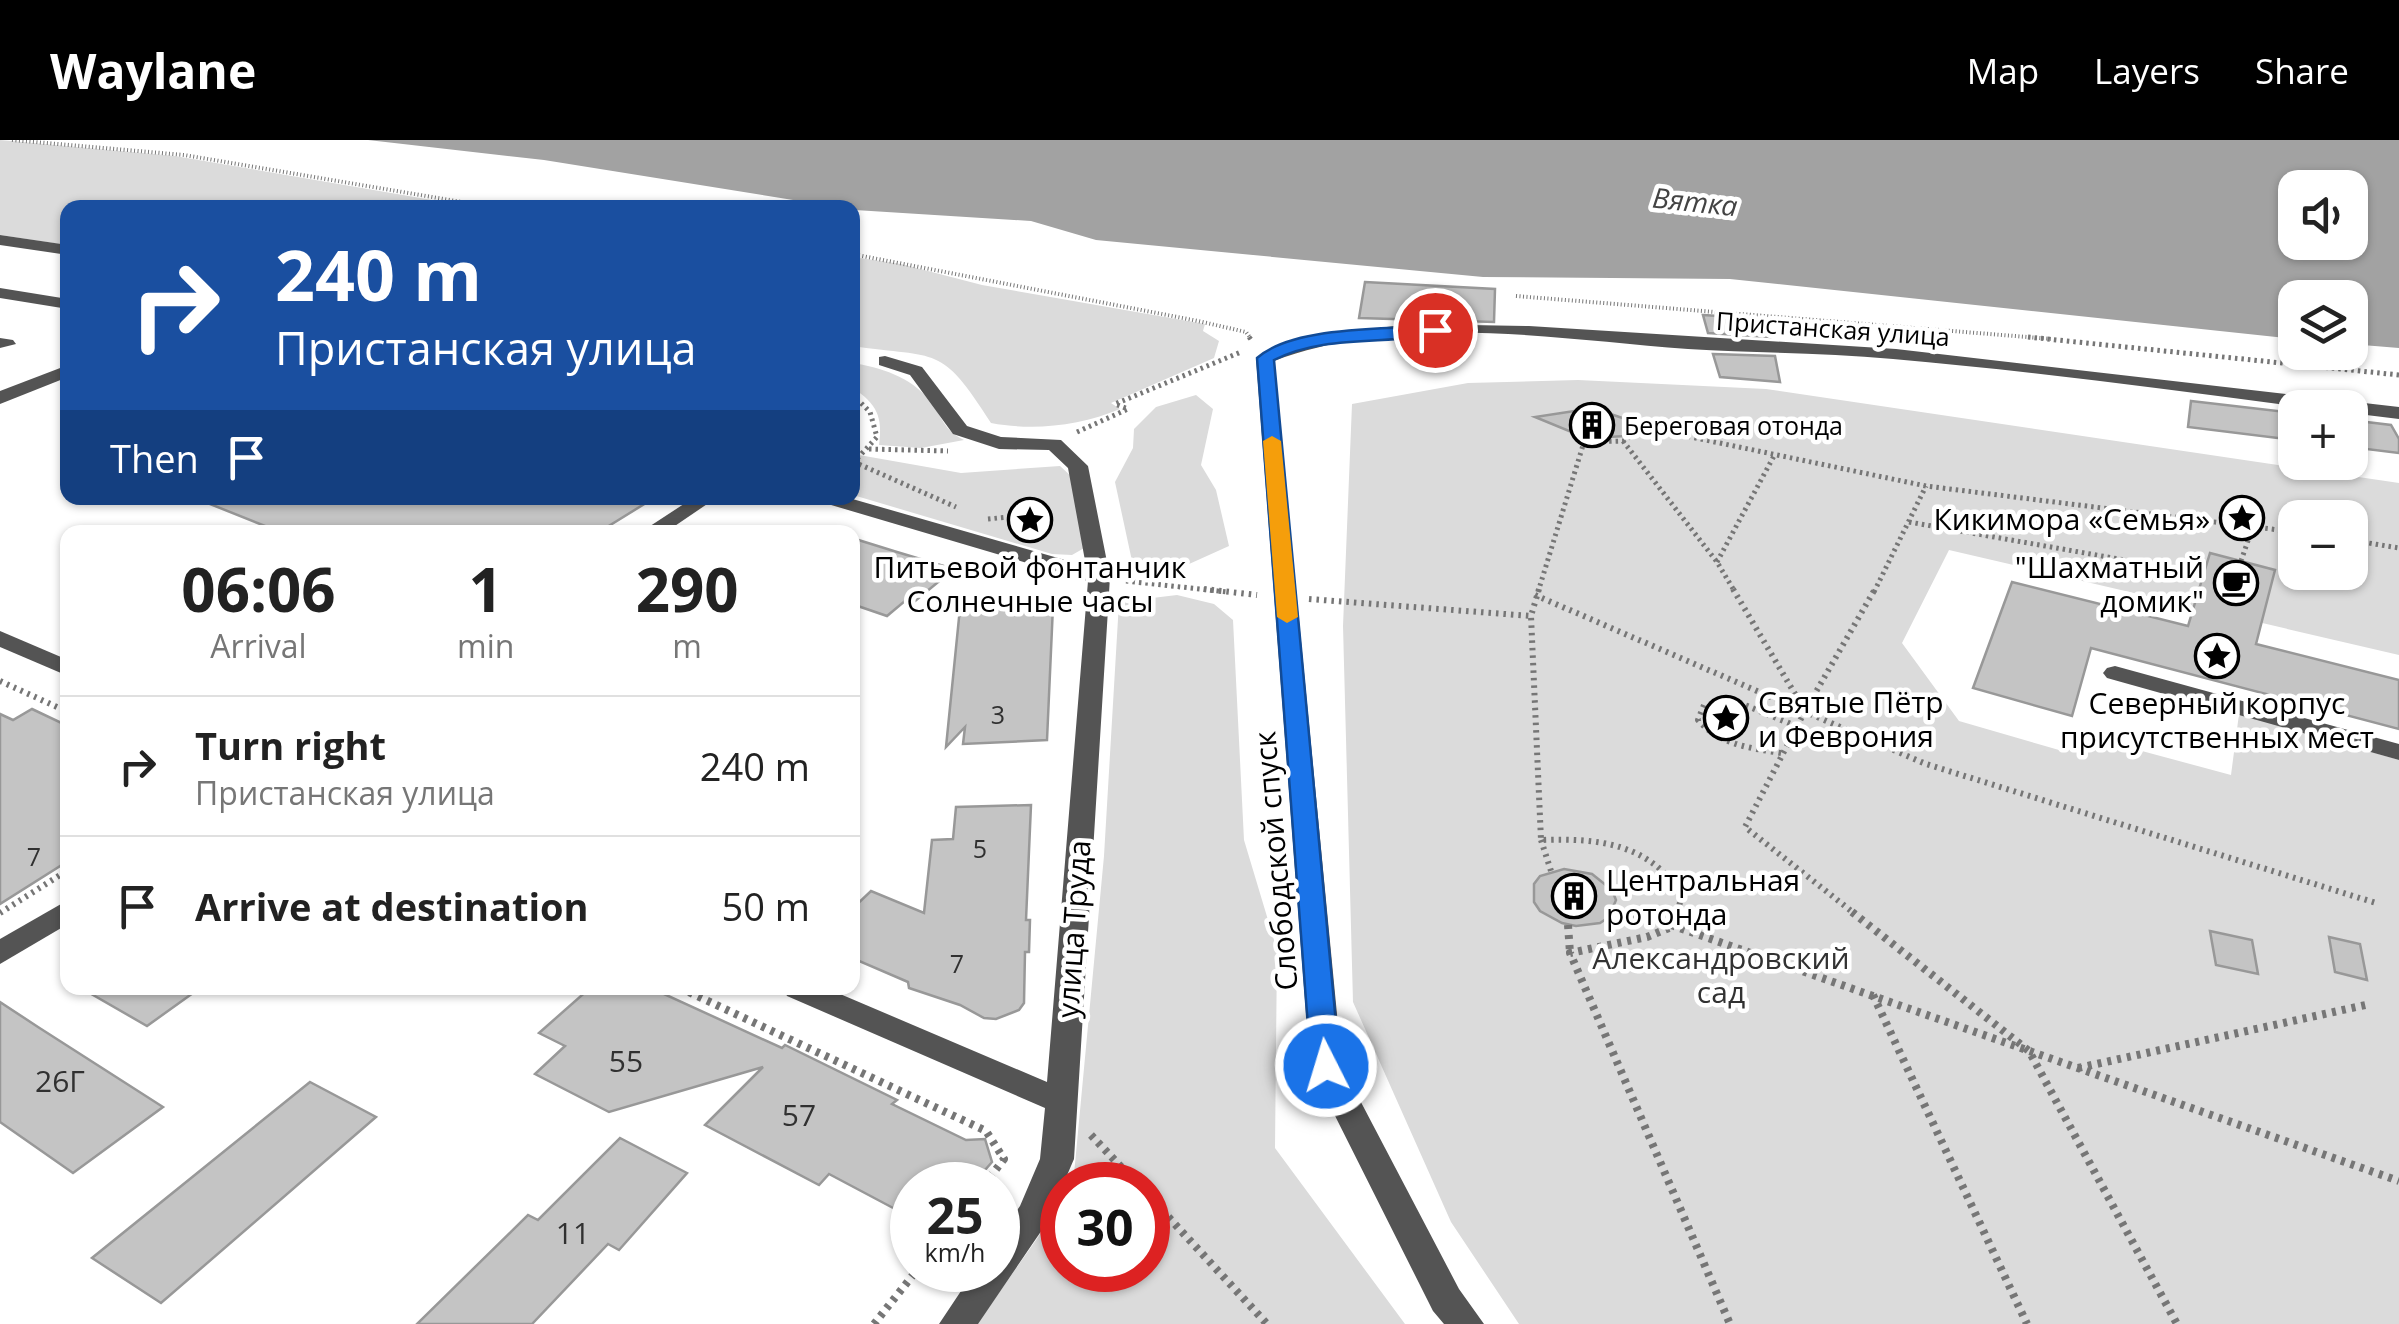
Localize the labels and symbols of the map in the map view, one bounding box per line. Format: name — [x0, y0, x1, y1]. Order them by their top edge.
water label: Вятка — [1651, 178, 1740, 224]
pin — [1393, 288, 1478, 373]
street label: Пристанская улица — [1715, 303, 1951, 353]
building icon: Береговая отонда — [1569, 402, 1615, 448]
place label: Береговая отонда — [1624, 408, 1843, 442]
place icon: Кикимора «Семья» — [2219, 495, 2265, 541]
place icon: Питьевой фонтанчик Солнечные часы — [1007, 497, 1053, 543]
place label: Кикимора «Семья» — [1933, 498, 2210, 539]
place label: Питьевой фонтанчик Солнечные часы — [874, 546, 1187, 621]
place label: "Шахматный домик" — [2015, 546, 2204, 621]
cafe icon: "Шахматный домик" — [2213, 560, 2259, 606]
place icon: Северный корпус присутственных мест — [2194, 633, 2240, 679]
place label: Святые Пётр и Феврония — [1758, 681, 1944, 756]
place label: Северный корпус присутственных мест — [2060, 682, 2374, 757]
place icon: Святые Пётр и Феврония — [1703, 695, 1749, 741]
house number: 3 — [991, 697, 1005, 731]
street label: Слободской спуск — [1243, 729, 1307, 992]
house number: 5 — [973, 831, 987, 865]
house number: 7 — [27, 839, 41, 873]
street label: улица Труда — [1046, 839, 1100, 1019]
place label: Центральная ротонда — [1606, 859, 1800, 934]
building icon: Центральная ротонда — [1551, 873, 1597, 919]
park label: Александровский сад — [1592, 937, 1850, 1012]
house number: 7 — [950, 946, 964, 980]
position arrow — [1274, 1014, 1378, 1118]
house number: 55 — [609, 1040, 643, 1081]
house number: 26Г — [35, 1060, 85, 1101]
house number: 57 — [782, 1094, 816, 1135]
speed limit sign: 30 — [1040, 1162, 1170, 1292]
house number: 11 — [556, 1212, 590, 1253]

